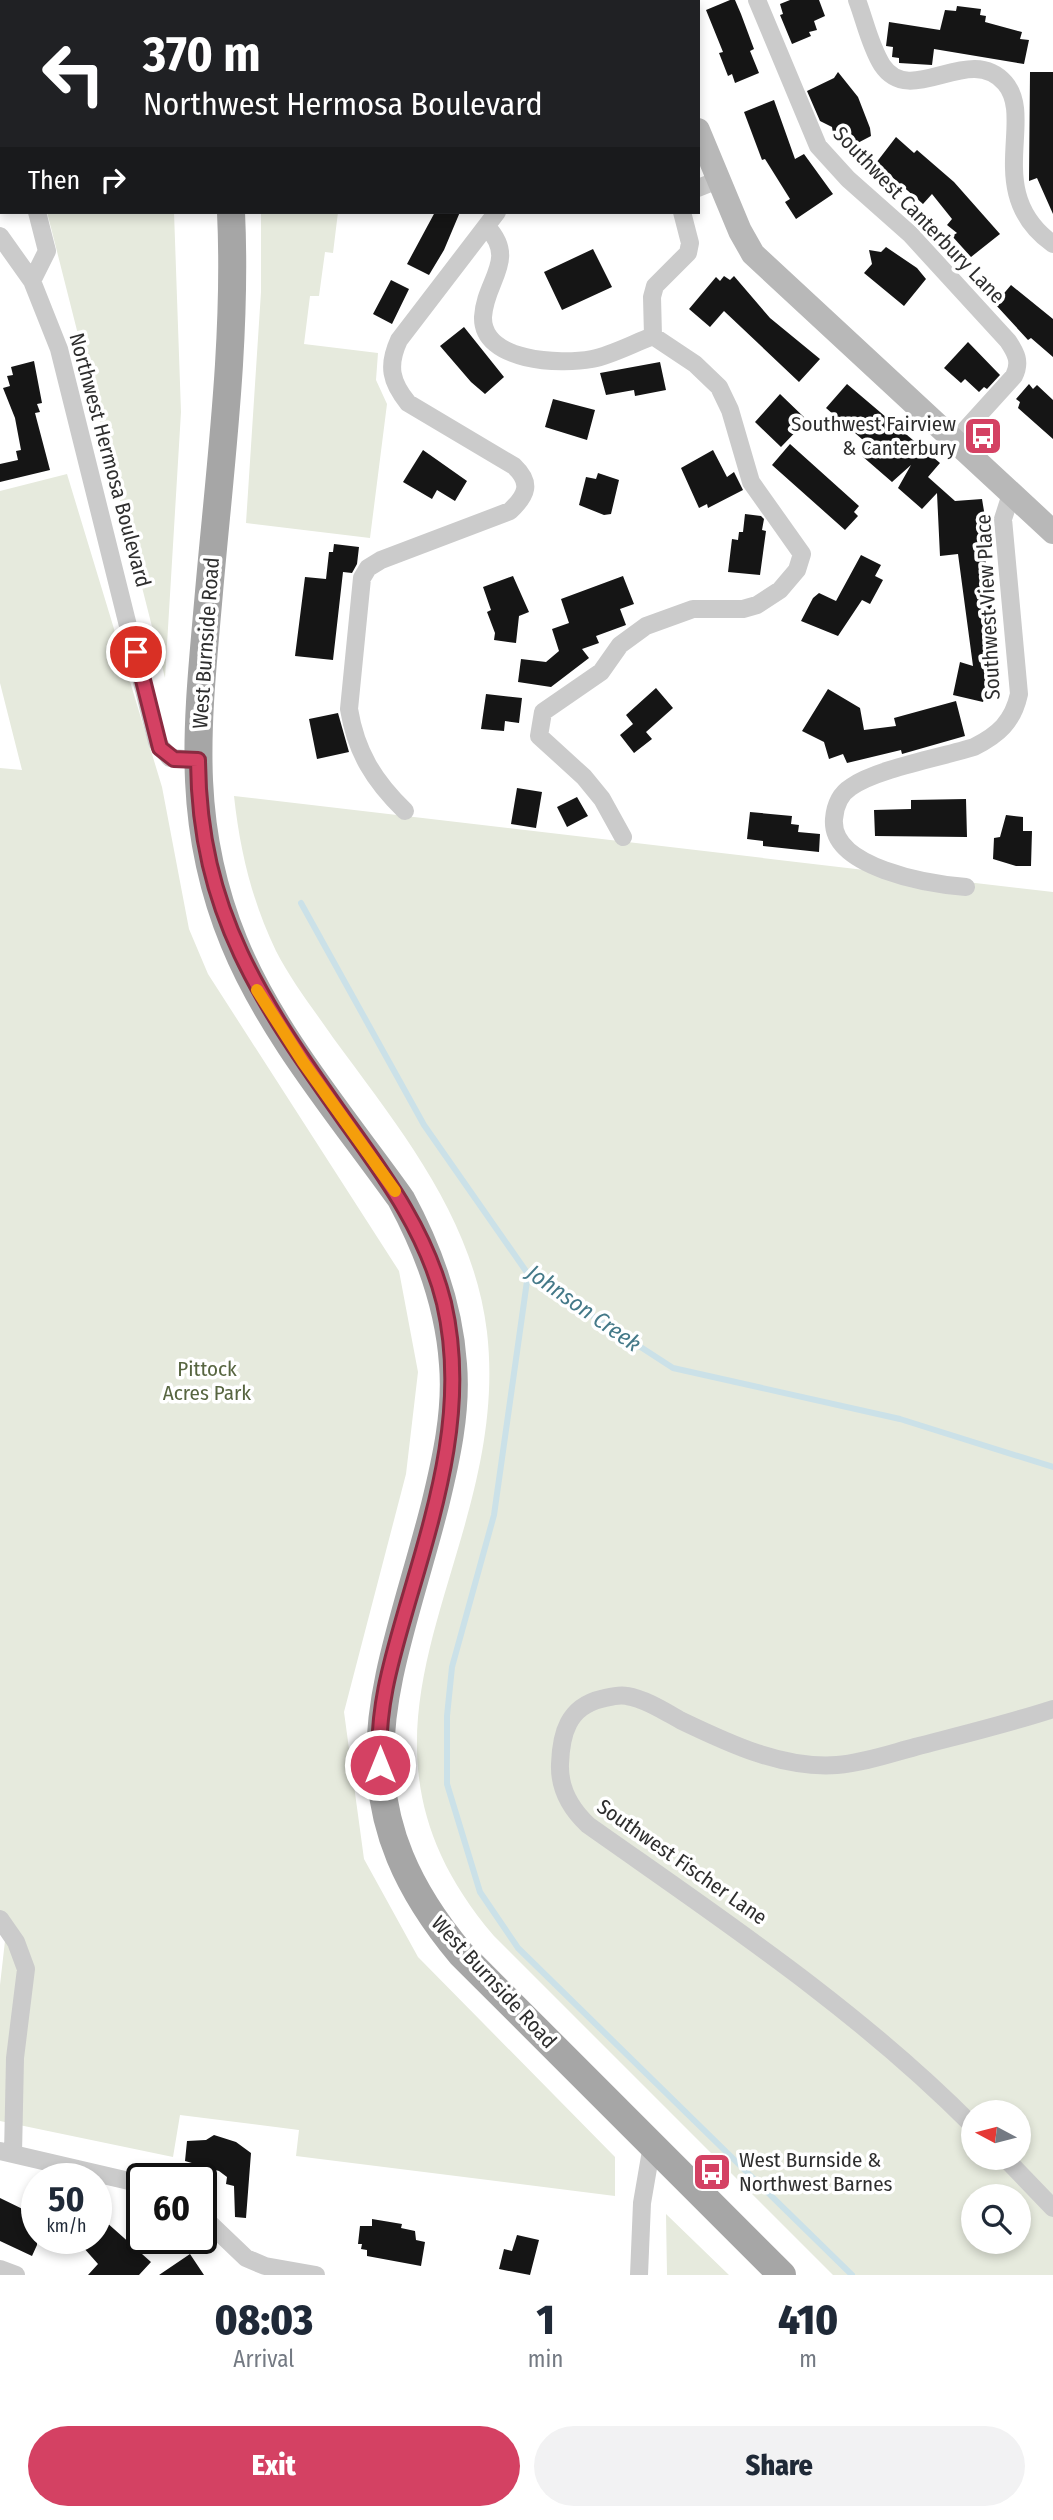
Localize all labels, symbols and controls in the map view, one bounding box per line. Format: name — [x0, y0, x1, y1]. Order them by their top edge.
text: 370 m — [143, 25, 261, 84]
icon: left — [28, 28, 119, 119]
text: Northwest Hermosa Boulevard — [143, 85, 543, 123]
street label: Southwest Canterbury Lane — [828, 121, 1010, 309]
icon: right — [94, 161, 132, 199]
text: Then — [28, 165, 80, 196]
street label: Northwest Hermosa Boulevard — [64, 330, 156, 590]
place label: Southwest Fairview & Canterbury — [791, 411, 957, 461]
bus stop icon: Southwest Fairview & Canterbury — [962, 415, 1004, 457]
street label: Southwest View Place — [970, 514, 1006, 700]
street label: West Burnside Road — [187, 556, 225, 730]
pin — [106, 622, 166, 682]
icon: arrive — [117, 633, 155, 671]
water label: Johnson Creek — [520, 1257, 647, 1358]
park label: Pittock Acres Park — [163, 1356, 251, 1406]
position arrow — [343, 1728, 417, 1802]
street label: Southwest Fischer Lane — [592, 1794, 772, 1930]
street label: West Burnside Road — [426, 1910, 562, 2054]
north arrow — [961, 2100, 1031, 2170]
map controls — [961, 2100, 1031, 2254]
place label: West Burnside & Northwest Barnes — [739, 2147, 893, 2197]
bus stop icon: West Burnside & Northwest Barnes — [691, 2151, 733, 2193]
speed limit sign: 60 — [126, 2163, 217, 2254]
text: 50 — [48, 2178, 85, 2220]
button: search — [961, 2184, 1031, 2254]
text: km/h — [46, 2215, 87, 2237]
text: 08:03 — [215, 2295, 313, 2345]
text: 1 — [536, 2295, 555, 2345]
text: 410 — [778, 2295, 838, 2345]
text: Arrival — [233, 2345, 294, 2373]
text: min — [528, 2345, 563, 2373]
text: m — [799, 2345, 817, 2373]
button: Exit — [28, 2426, 520, 2506]
button: Share — [534, 2426, 1025, 2506]

